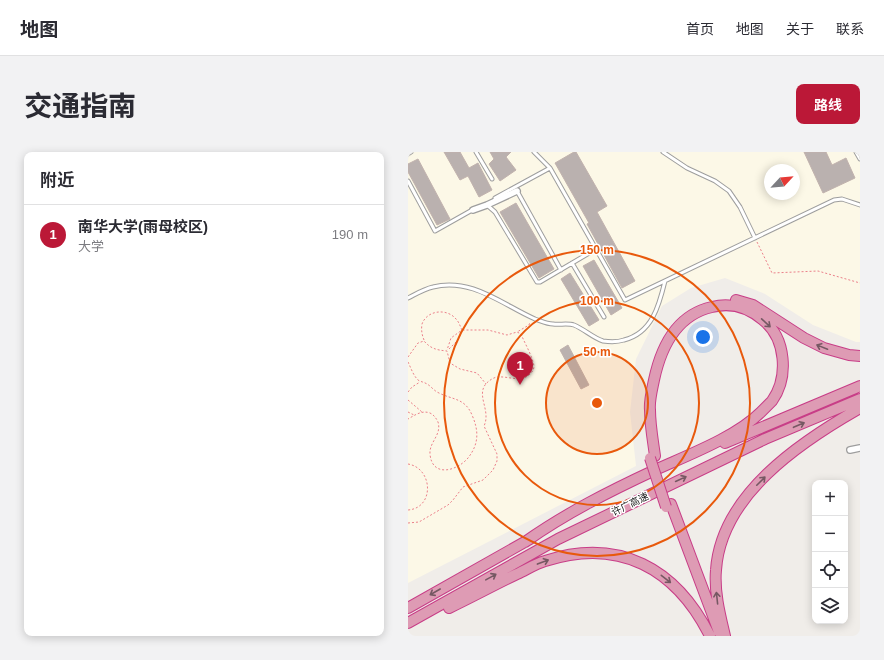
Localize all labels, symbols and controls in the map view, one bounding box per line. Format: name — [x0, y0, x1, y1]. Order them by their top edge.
text: 地图 — [20, 19, 58, 40]
text: 首页 — [686, 21, 714, 37]
text: 地图 — [736, 21, 764, 37]
text: 关于 — [786, 21, 814, 37]
text: 联系 — [836, 21, 864, 37]
button: 路线 — [796, 84, 860, 124]
text: 交通指南 — [24, 91, 136, 122]
north arrow — [764, 164, 800, 200]
text: 附近 — [40, 171, 74, 190]
text: 南华大学(雨母校区) — [78, 218, 208, 235]
text: 1 — [49, 227, 57, 242]
text: 190 m — [332, 227, 368, 242]
text: 大学 — [78, 239, 104, 254]
text: 150 m — [580, 243, 614, 257]
text: 100 m — [580, 294, 614, 308]
one-way arrow — [761, 319, 771, 328]
your location — [693, 327, 713, 347]
one-way arrow — [817, 343, 829, 350]
text: 50 m — [583, 345, 611, 359]
pin: 1 — [507, 352, 533, 385]
centre of rings — [590, 396, 604, 410]
one-way arrow — [793, 420, 805, 428]
one-way arrow — [675, 475, 687, 482]
one-way arrow — [756, 476, 766, 486]
map controls — [812, 480, 848, 624]
button: + — [812, 480, 848, 516]
street label: 许广高速 — [610, 490, 650, 518]
button: − — [812, 516, 848, 552]
button: locate — [812, 552, 848, 588]
one-way arrow — [537, 558, 549, 566]
one-way arrow — [485, 573, 497, 580]
one-way arrow — [661, 574, 672, 583]
button: layers — [812, 588, 848, 624]
one-way arrow — [429, 589, 441, 597]
one-way arrow — [714, 592, 721, 605]

